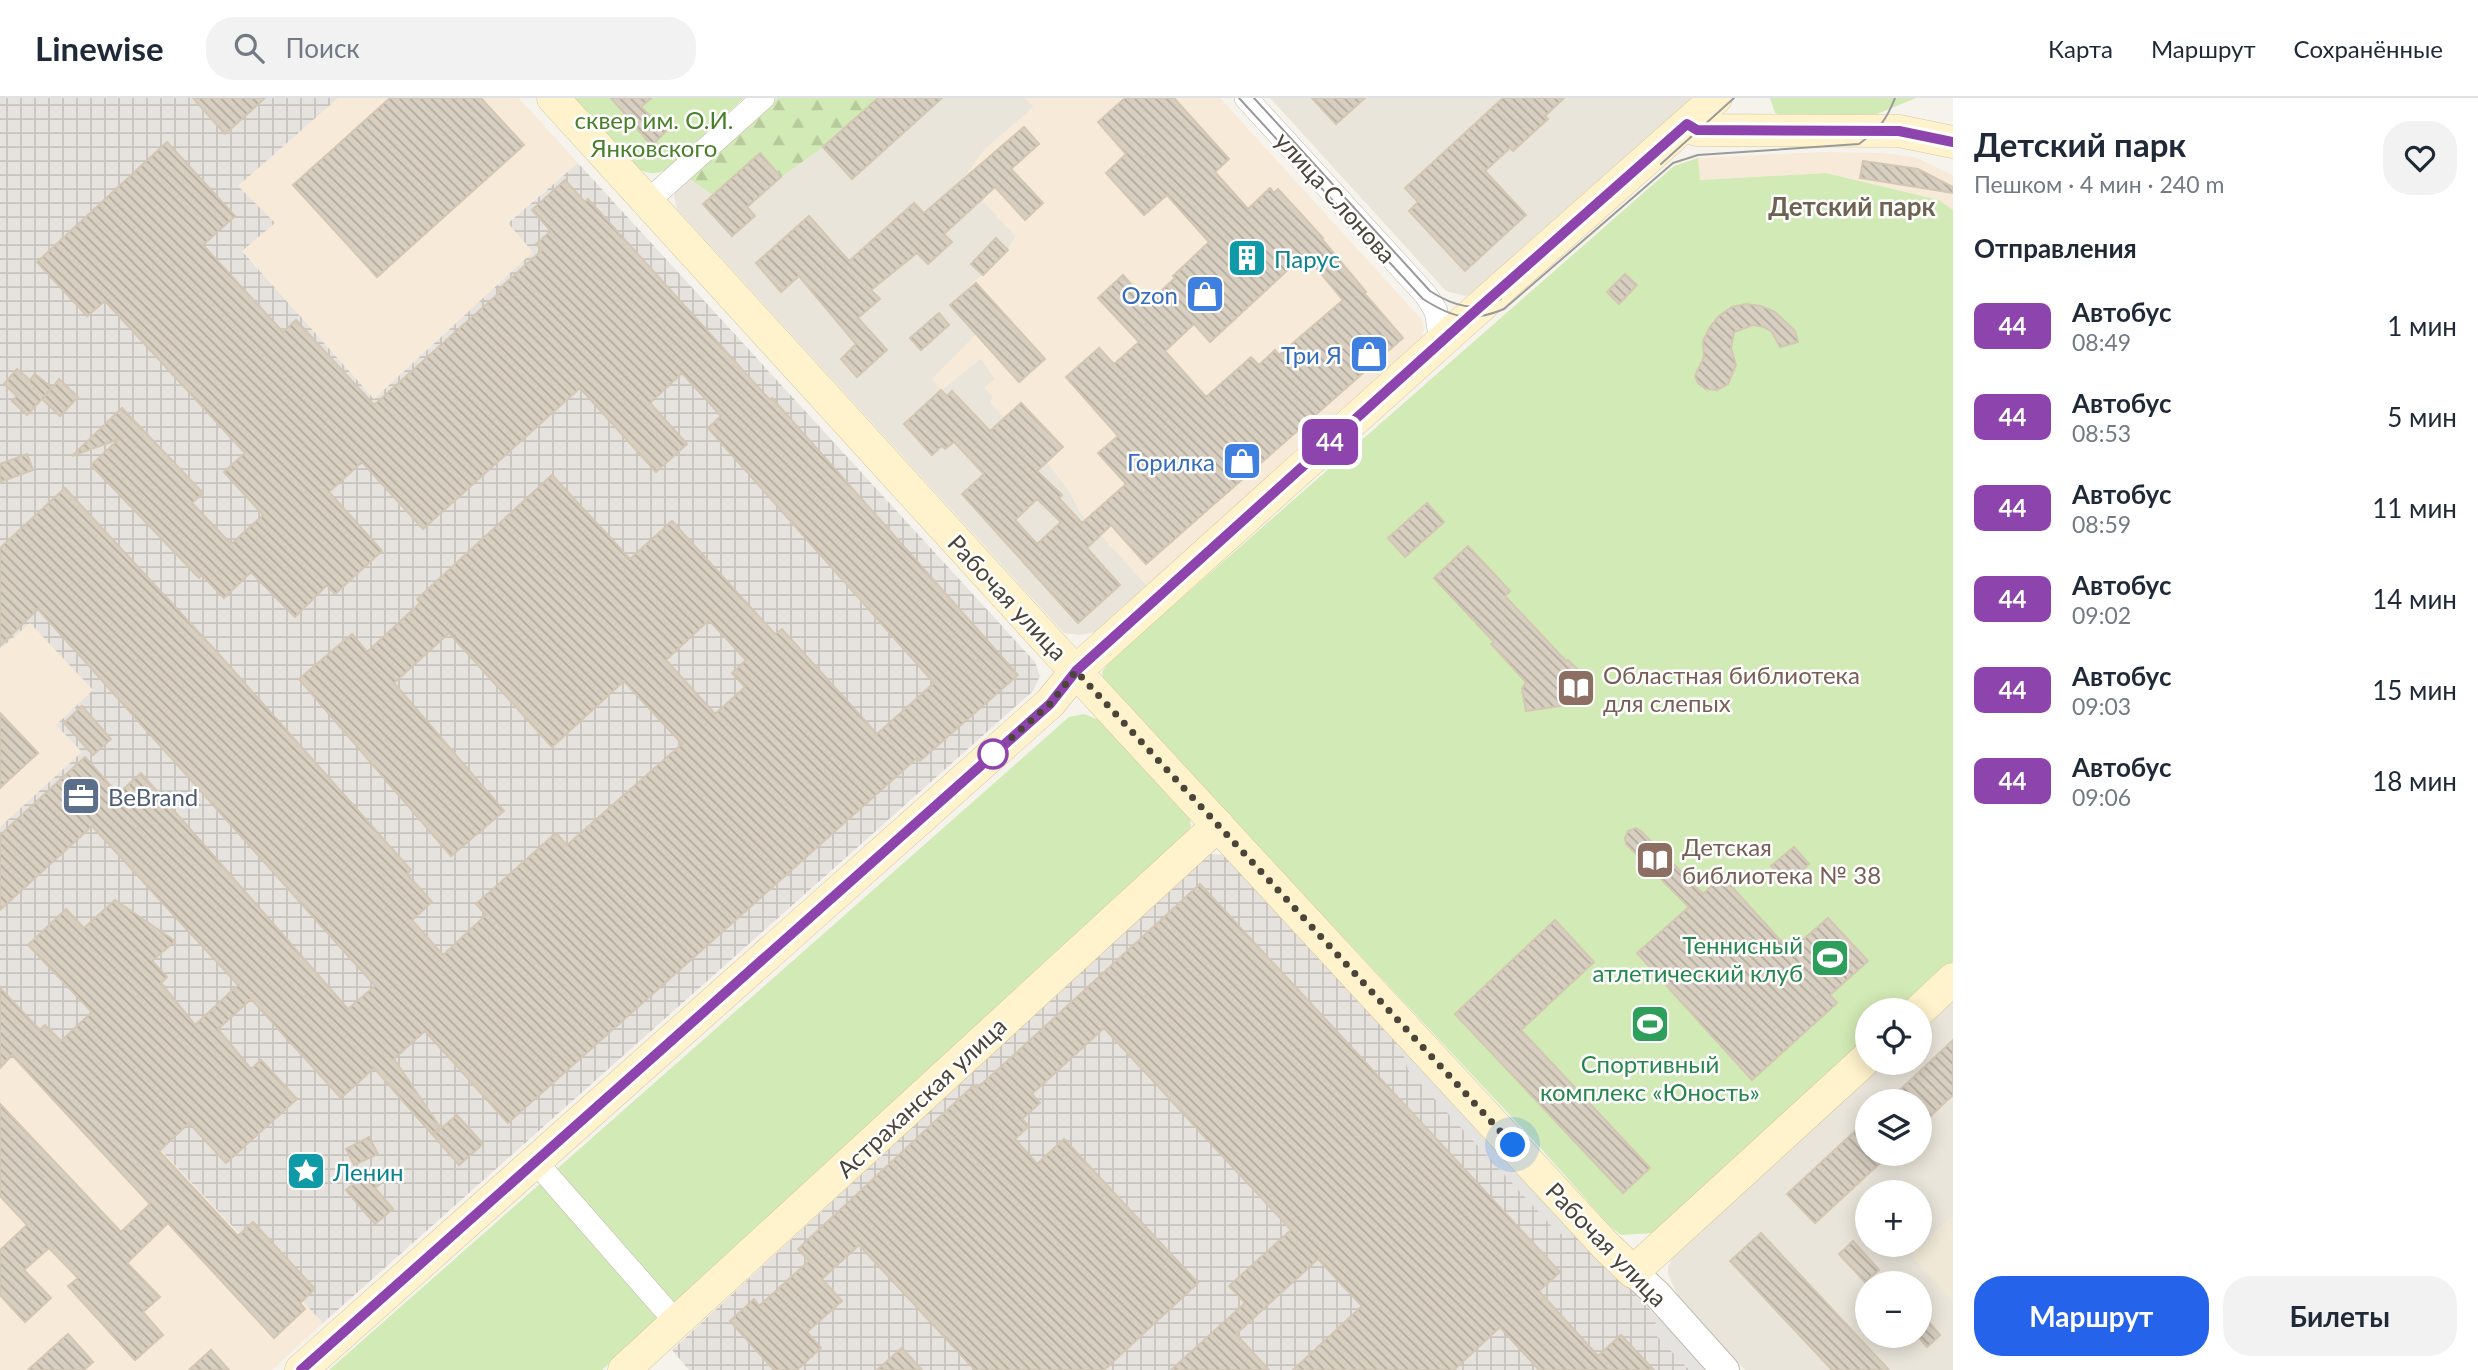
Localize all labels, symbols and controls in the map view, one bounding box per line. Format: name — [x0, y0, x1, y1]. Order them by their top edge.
search box — [206, 17, 696, 80]
text: Linewise — [35, 28, 164, 68]
icon: search — [230, 29, 268, 67]
text: Поиск — [286, 32, 360, 64]
text: Карта — [2048, 34, 2113, 63]
text: Маршрут — [2151, 34, 2256, 63]
text: Сохранённые — [2294, 34, 2443, 63]
park label: сквер им. О.И. Янковского — [575, 105, 733, 162]
button: heart — [2383, 121, 2457, 195]
text: Детский парк — [1974, 124, 2186, 164]
street label: улица Слонова — [1270, 125, 1402, 269]
text: Пешком · 4 мин · 240 m — [1974, 170, 2224, 198]
district label: Детский парк — [1768, 190, 1936, 222]
text: Отправления — [1974, 232, 2137, 264]
building icon: Парус — [1226, 237, 1268, 279]
place label: Парус — [1274, 244, 1340, 273]
shop icon: Ozon — [1184, 273, 1226, 315]
place label: Ozon — [1121, 280, 1178, 309]
text: Автобус — [2072, 296, 2171, 328]
text: 1 мин — [2387, 310, 2457, 342]
text: 44 — [1999, 311, 2026, 340]
text: 08:49 — [2072, 328, 2131, 356]
shop icon: Три Я — [1348, 333, 1390, 375]
place label: Три Я — [1281, 340, 1342, 369]
text: Автобус — [2072, 387, 2171, 419]
text: 5 мин — [2387, 401, 2457, 433]
text: 44 — [1999, 402, 2026, 431]
line badge: 44 — [1298, 419, 1362, 465]
text: 08:53 — [2072, 419, 2131, 447]
text: 44 — [1316, 427, 1344, 456]
shop icon: Горилка — [1221, 440, 1263, 482]
place label: Горилка — [1127, 447, 1215, 476]
text: Автобус — [2072, 478, 2171, 510]
text: 11 мин — [2372, 492, 2457, 524]
text: 44 — [1999, 493, 2026, 522]
text: 08:59 — [2072, 510, 2131, 538]
street label: Рабочая улица — [942, 528, 1074, 666]
text: Автобус — [2072, 569, 2171, 601]
text: 14 мин — [2372, 583, 2457, 615]
text: 44 — [1999, 584, 2026, 613]
text: 09:02 — [2072, 601, 2131, 629]
place label: Областная библиотека для слепых — [1603, 660, 1860, 717]
text: Автобус — [2072, 660, 2171, 692]
library icon: Областная библиотека для слепых — [1555, 667, 1597, 709]
text: 15 мин — [2372, 674, 2457, 706]
text: 44 — [1999, 675, 2026, 704]
text: 09:03 — [2072, 692, 2131, 720]
unlabelled marker — [978, 739, 1008, 769]
text: Автобус — [2072, 751, 2171, 783]
text: 18 мин — [2372, 765, 2457, 797]
text: 44 — [1999, 766, 2026, 795]
office icon: BeBrand — [60, 775, 102, 817]
place label: BeBrand — [108, 782, 198, 811]
text: 09:06 — [2072, 783, 2131, 811]
place label: Детская библиотека № 38 — [1682, 832, 1881, 889]
library icon: Детская библиотека № 38 — [1634, 839, 1676, 881]
place label: Теннисный атлетический клуб — [1592, 930, 1803, 987]
sports icon: Теннисный атлетический клуб — [1809, 937, 1851, 979]
map controls — [1855, 998, 1932, 1348]
button: locate — [1855, 998, 1932, 1075]
sports icon: Спортивный комплекс «Юность» — [1629, 1003, 1671, 1045]
street label: Астраханская улица — [830, 1011, 1012, 1183]
place label: Спортивный комплекс «Юность» — [1540, 1049, 1760, 1106]
button: layers — [1855, 1089, 1932, 1166]
your location — [1495, 1127, 1530, 1162]
place icon: Ленин — [285, 1150, 327, 1192]
place label: Ленин — [332, 1157, 404, 1186]
street label: Рабочая улица — [1540, 1176, 1674, 1312]
button: + — [1855, 1180, 1932, 1257]
button: − — [1855, 1271, 1932, 1348]
button: Маршрут — [1974, 1276, 2209, 1356]
button: Билеты — [2223, 1276, 2457, 1356]

